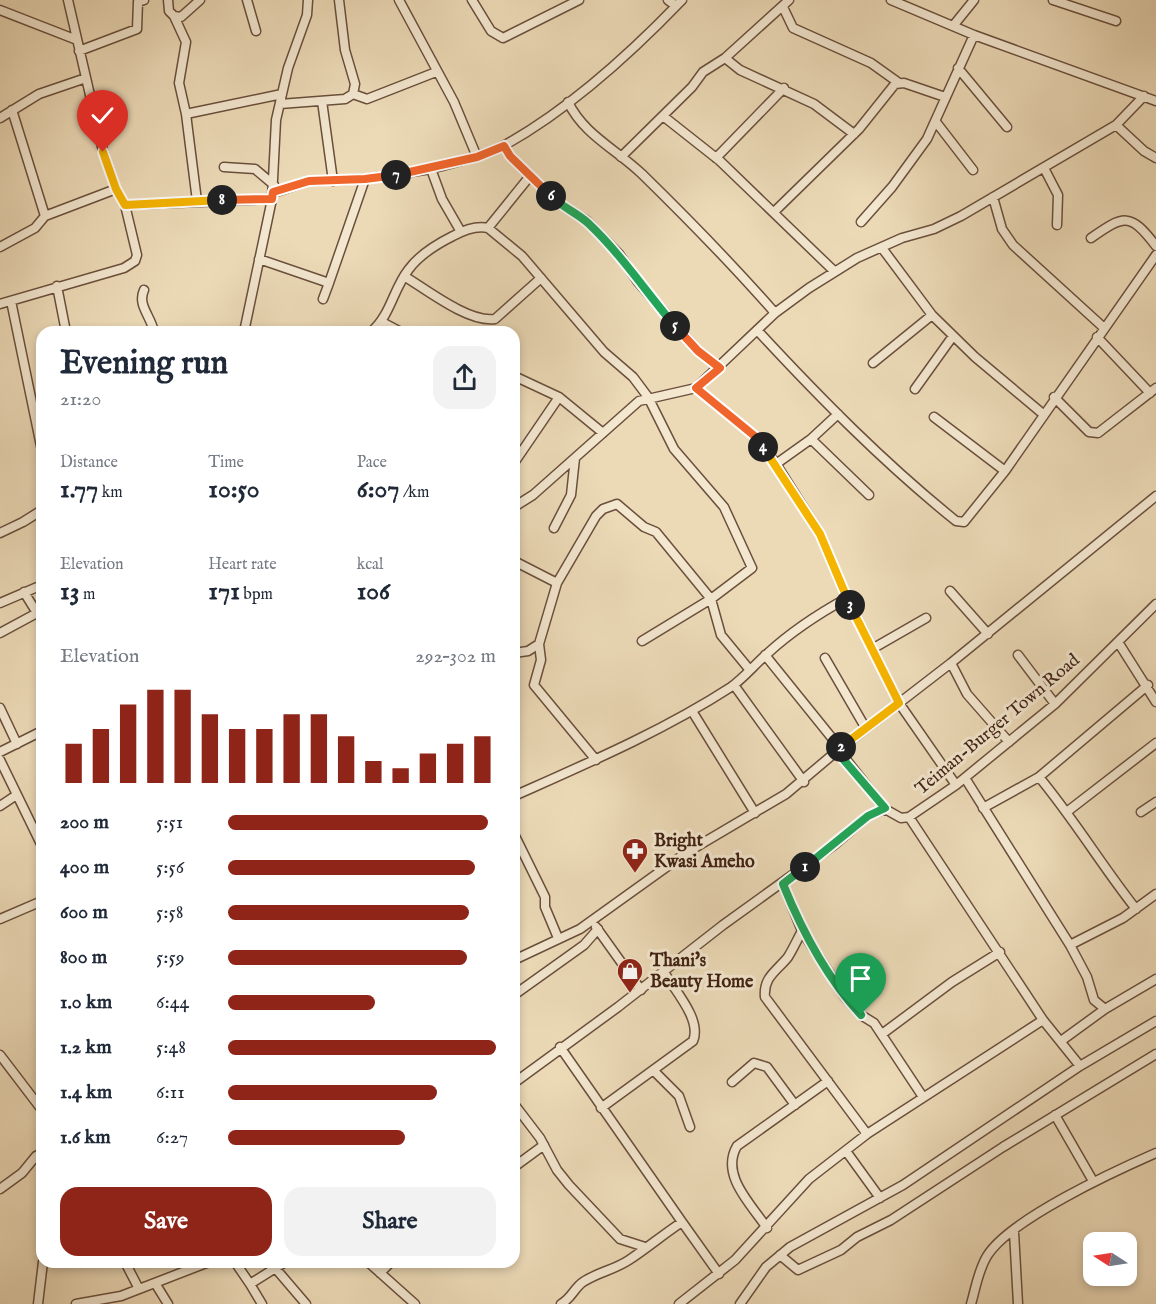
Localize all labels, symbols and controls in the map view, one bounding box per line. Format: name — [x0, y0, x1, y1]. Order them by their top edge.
pin — [77, 90, 128, 152]
icon: check — [86, 99, 119, 132]
pin: 7 — [381, 160, 411, 190]
text: 7 — [392, 165, 400, 185]
pin: 6 — [536, 181, 566, 211]
pin: 8 — [207, 185, 237, 215]
text: 6 — [548, 186, 554, 206]
text: 8 — [219, 190, 225, 210]
pin: 5 — [660, 311, 690, 341]
text: 5 — [672, 316, 678, 336]
text: Evening run — [60, 343, 228, 385]
button: share — [433, 346, 496, 409]
text: 21:20 — [60, 387, 101, 412]
pin: 4 — [748, 432, 778, 462]
text: 4 — [759, 437, 767, 457]
text: Distance — [60, 453, 118, 473]
text: Time — [208, 453, 244, 473]
text: Pace — [357, 453, 387, 473]
text: 1.77 — [60, 473, 98, 506]
text: 10:50 — [208, 473, 260, 506]
text: 6:07 — [357, 473, 399, 506]
text: km — [98, 483, 123, 503]
text: /km — [399, 483, 429, 503]
text: Elevation — [60, 555, 123, 575]
text: Heart rate — [208, 555, 277, 575]
text: kcal — [357, 555, 383, 575]
text: 13 — [60, 575, 79, 608]
text: 171 — [208, 575, 240, 608]
text: 106 — [357, 575, 390, 608]
text: m — [79, 585, 95, 605]
text: bpm — [240, 585, 273, 605]
pin: 3 — [835, 590, 865, 620]
text: 3 — [847, 595, 853, 615]
text: Elevation — [60, 644, 139, 669]
text: 292–302 m — [415, 644, 496, 669]
street label: Teiman-Burger Town Road — [911, 649, 1085, 801]
pin: 2 — [826, 732, 856, 762]
text: 2 — [837, 737, 845, 757]
text: 200 m — [60, 810, 109, 835]
text: 5:51 — [156, 810, 183, 835]
place label: Bright Kwasi Ameho — [654, 830, 755, 874]
pharmacy icon: Bright Kwasi Ameho — [620, 836, 650, 874]
pin: 1 — [790, 852, 820, 882]
text: 400 m — [60, 855, 109, 880]
text: 5:56 — [156, 855, 184, 880]
text: 1 — [802, 857, 808, 877]
text: 600 m — [60, 900, 108, 925]
text: 5:58 — [156, 900, 184, 925]
text: 800 m — [60, 945, 107, 970]
text: 5:59 — [156, 945, 185, 970]
place label: Thani's Beauty Home — [649, 950, 754, 994]
pin — [835, 953, 886, 1015]
shop icon: Thani's Beauty Home — [615, 956, 645, 994]
icon: arrive — [844, 962, 877, 995]
text: 1.0 km — [60, 990, 112, 1015]
text: 6:44 — [156, 990, 189, 1015]
text: 1.2 km — [60, 1035, 112, 1060]
text: 5:48 — [156, 1035, 186, 1060]
text: 1.4 km — [60, 1080, 112, 1105]
text: 6:11 — [156, 1080, 185, 1105]
text: 1.6 km — [60, 1125, 111, 1150]
text: 6:27 — [156, 1125, 188, 1150]
button: Save — [60, 1187, 272, 1256]
button: Share — [284, 1187, 496, 1256]
north arrow — [1083, 1232, 1137, 1286]
map controls — [1083, 1232, 1137, 1286]

